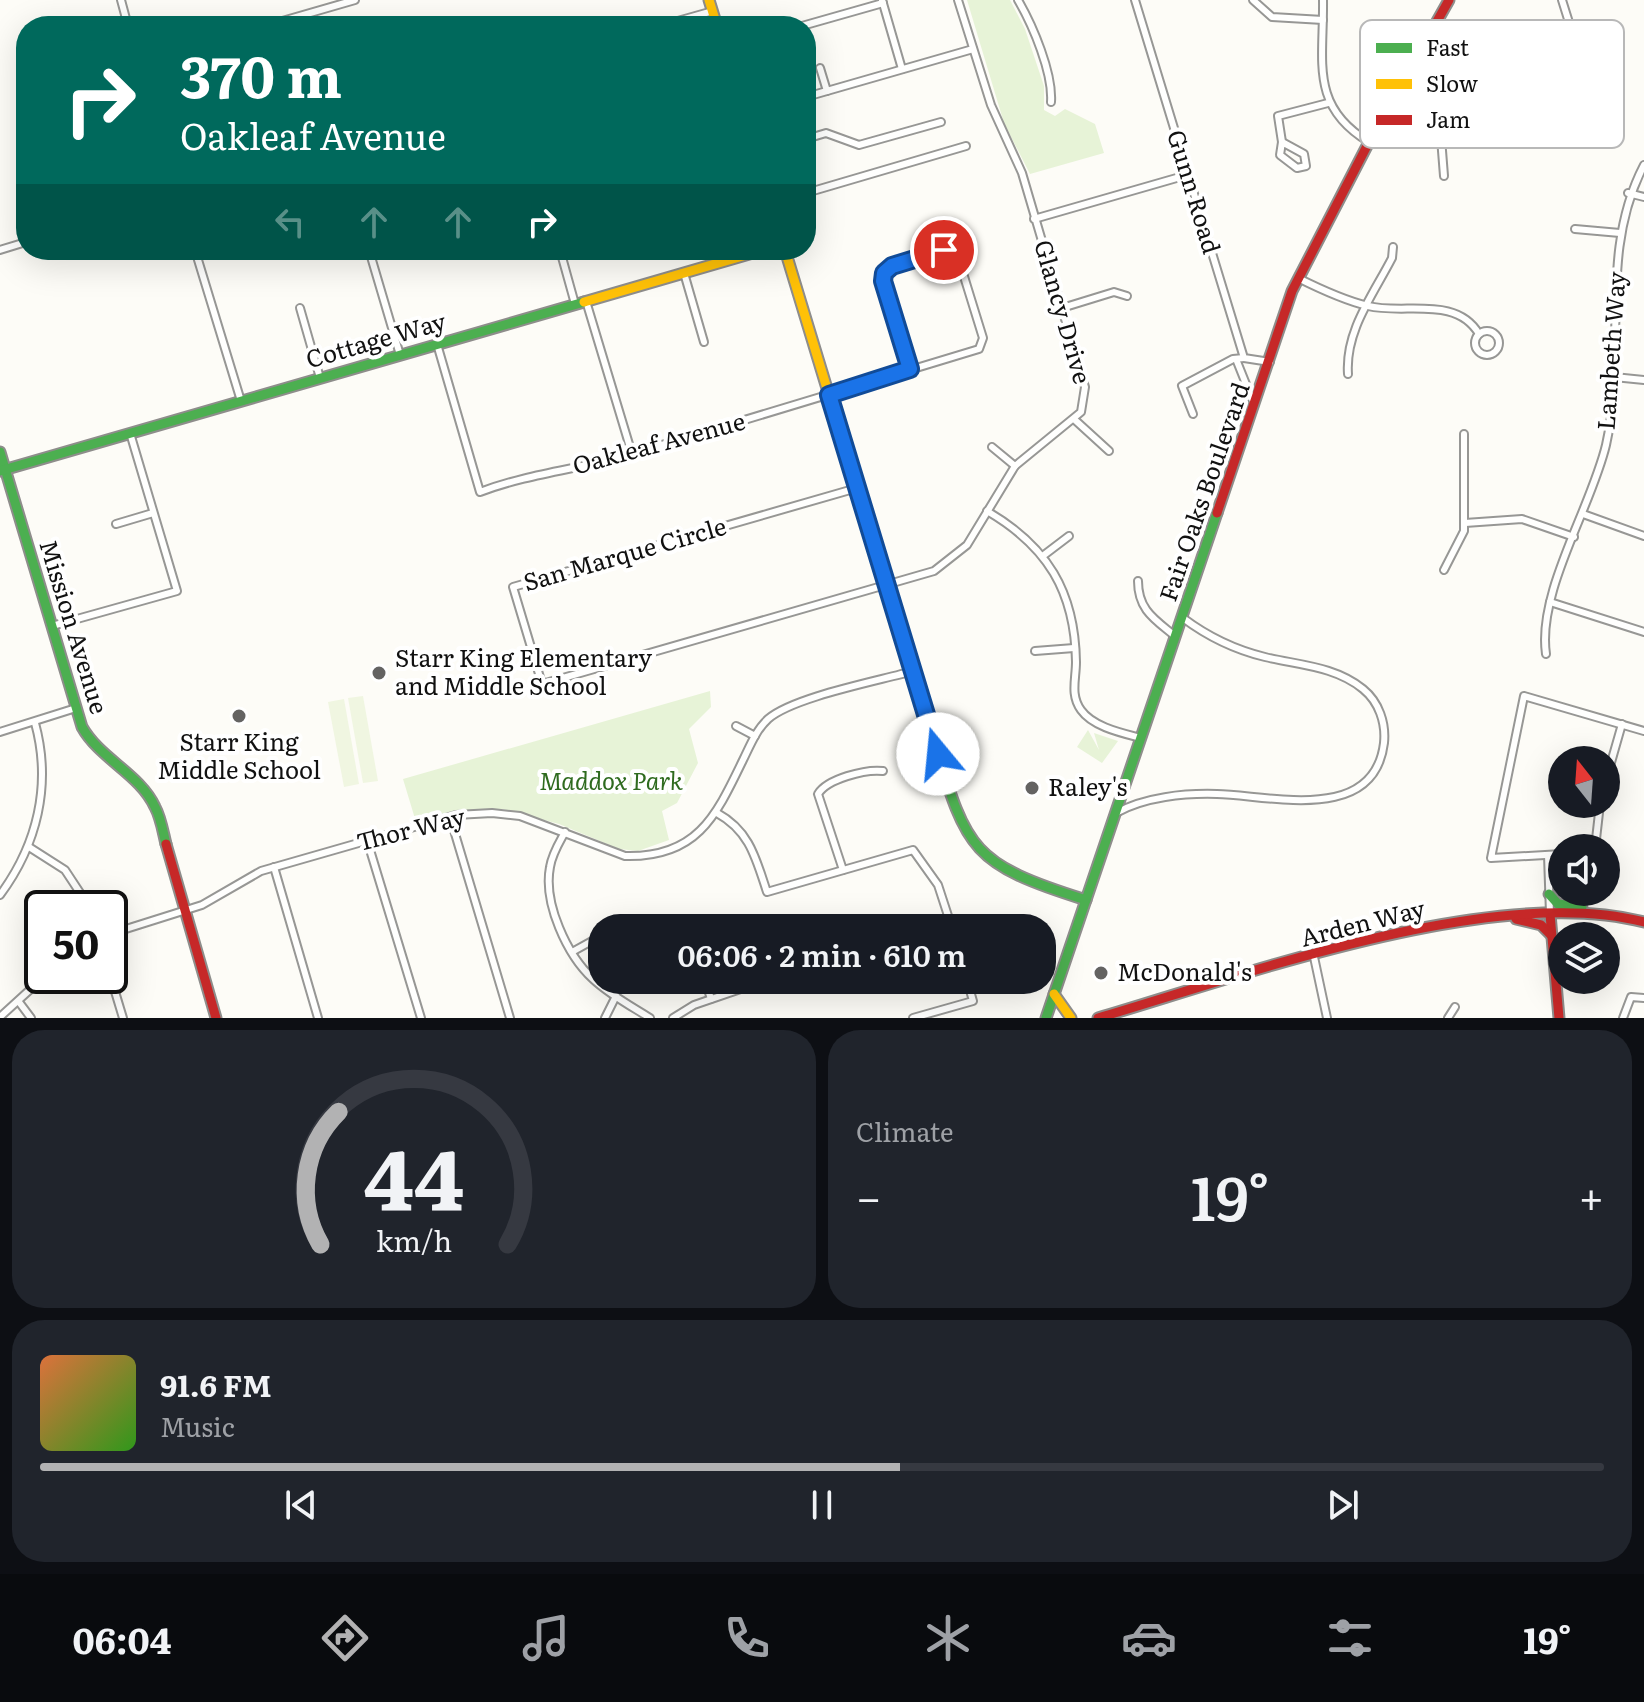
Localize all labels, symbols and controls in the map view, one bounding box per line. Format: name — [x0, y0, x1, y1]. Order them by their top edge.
legend — [1360, 20, 1624, 148]
text: Fast — [1426, 30, 1469, 63]
text: 370 m — [180, 32, 342, 115]
icon: right — [48, 48, 152, 152]
text: Slow — [1426, 66, 1478, 99]
text: Jam — [1426, 102, 1470, 135]
text: Oakleaf Avenue — [180, 108, 446, 161]
street label: Gunn Road — [1160, 125, 1231, 258]
icon: left — [268, 200, 312, 244]
icon: ahead — [352, 200, 396, 244]
icon: ahead — [436, 200, 480, 244]
icon: right — [520, 200, 564, 244]
pin — [910, 216, 978, 284]
icon: arrive — [922, 228, 966, 272]
street label: Glancy Drive — [1027, 235, 1102, 387]
street label: Lambeth Way — [1587, 270, 1633, 431]
street label: Cottage Way — [301, 302, 450, 375]
street label: Fair Oaks Boulevard — [1149, 377, 1257, 605]
street label: Oakleaf Avenue — [568, 402, 749, 481]
street label: San Marque Circle — [519, 507, 730, 598]
street label: Mission Avenue — [32, 535, 118, 718]
place label: Starr King Elementary and Middle School — [395, 639, 652, 702]
marker: Starr King Elementary and Middle School — [370, 664, 388, 682]
marker: Starr King Middle School — [230, 707, 248, 725]
position arrow — [896, 712, 980, 796]
place label: Starr King Middle School — [157, 723, 321, 786]
north arrow — [1548, 746, 1620, 818]
map controls — [1548, 746, 1620, 994]
park label: Maddox Park — [539, 762, 684, 797]
place label: Raley's — [1048, 768, 1128, 803]
marker: Raley's — [1023, 779, 1041, 797]
street label: Thor Way — [352, 797, 469, 858]
button: sound — [1548, 834, 1620, 906]
street label: Arden Way — [1297, 889, 1428, 954]
speed limit sign: 50 — [24, 890, 128, 994]
button: layers — [1548, 922, 1620, 994]
text: 06:06 · 2 min · 610 m — [678, 932, 966, 976]
place label: McDonald's — [1117, 953, 1252, 988]
marker: McDonald's — [1092, 964, 1110, 982]
text: Climate — [856, 1111, 954, 1150]
text: 44 — [364, 1113, 464, 1237]
text: 19° — [1191, 1150, 1269, 1239]
text: − — [856, 1162, 882, 1228]
text: + — [1578, 1162, 1604, 1228]
text: km/h — [376, 1218, 452, 1261]
text: 91.6 FM — [160, 1362, 272, 1406]
text: Music — [160, 1406, 235, 1445]
icon: previous — [279, 1483, 323, 1527]
icon: pause — [800, 1483, 844, 1527]
icon: next — [1321, 1483, 1365, 1527]
icon: directions — [317, 1610, 373, 1666]
icon: music — [518, 1610, 574, 1666]
icon: phone — [719, 1610, 775, 1666]
icon: climate — [920, 1610, 976, 1666]
icon: car — [1121, 1610, 1177, 1666]
icon: filters — [1322, 1610, 1378, 1666]
text: 06:04 — [73, 1612, 171, 1665]
text: 19° — [1523, 1612, 1571, 1665]

